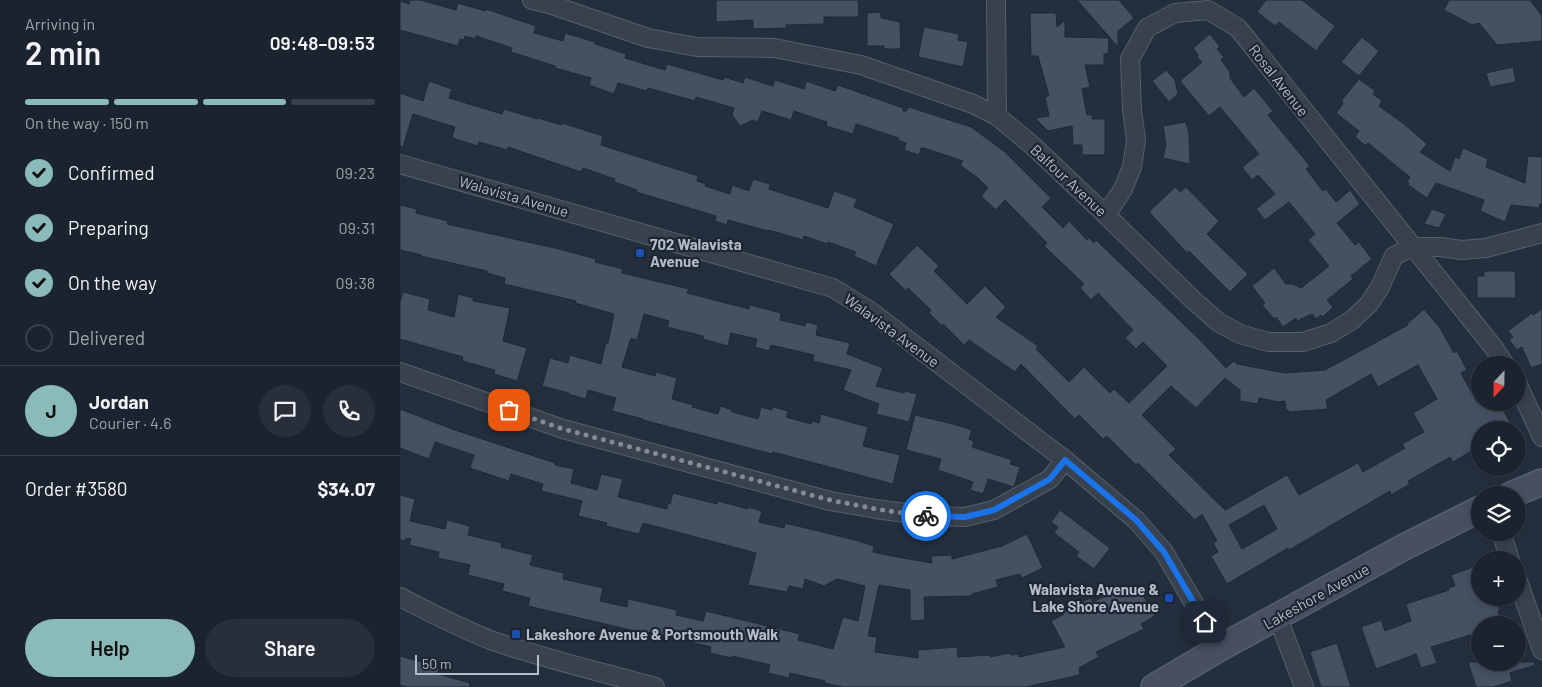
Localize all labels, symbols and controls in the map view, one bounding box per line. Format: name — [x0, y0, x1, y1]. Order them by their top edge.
text: Arriving in — [25, 14, 95, 33]
text: 09:48–09:53 — [270, 31, 375, 54]
text: 2 min — [25, 33, 101, 71]
street label: Rosal Avenue — [1245, 40, 1313, 120]
text: On the way · 150 m — [25, 113, 149, 132]
street label: Balfour Avenue — [1027, 140, 1111, 220]
icon: check — [25, 159, 53, 187]
text: Confirmed — [68, 161, 155, 184]
text: 09:23 — [335, 163, 375, 182]
street label: Walavista Avenue — [457, 172, 571, 220]
icon: check — [25, 214, 53, 242]
text: Preparing — [68, 216, 149, 239]
text: 09:31 — [338, 218, 375, 237]
place label: 702 Walavista Avenue — [650, 235, 742, 270]
marker: 702 Walavista Avenue — [634, 247, 646, 259]
icon: check — [25, 269, 53, 297]
text: On the way — [68, 271, 157, 294]
text: 09:38 — [336, 273, 375, 292]
street label: Walavista Avenue — [841, 289, 943, 371]
text: Delivered — [68, 326, 145, 349]
north arrow — [1471, 356, 1526, 411]
map controls — [1471, 356, 1526, 671]
button: chat — [259, 385, 311, 437]
button: phone — [323, 385, 375, 437]
pin — [488, 389, 530, 431]
text: Jordan — [89, 390, 149, 413]
icon: bag — [495, 396, 523, 424]
text: J — [45, 399, 57, 422]
text: Courier · 4.6 — [89, 413, 172, 432]
button: locate — [1471, 421, 1526, 476]
text: Order #3580 — [25, 477, 128, 500]
text: $34.07 — [317, 477, 375, 500]
button: layers — [1471, 486, 1526, 541]
courier — [901, 491, 951, 541]
icon: bike — [912, 502, 940, 530]
button: + — [1471, 551, 1526, 606]
street label: Lakeshore Avenue — [1260, 559, 1372, 633]
place label: Walavista Avenue & Lake Shore Avenue — [1029, 580, 1159, 615]
marker: Walavista Avenue & Lake Shore Avenue — [1163, 592, 1175, 604]
pin — [1184, 601, 1226, 643]
icon: home — [1191, 608, 1219, 636]
button: − — [1471, 616, 1526, 671]
button: Help — [25, 619, 195, 677]
button: Share — [205, 619, 375, 677]
place label: Lakeshore Avenue & Portsmouth Walk — [526, 625, 778, 643]
marker: Lakeshore Avenue & Portsmouth Walk — [510, 628, 522, 640]
scale bar — [415, 652, 539, 675]
text: 50 m — [422, 655, 451, 672]

